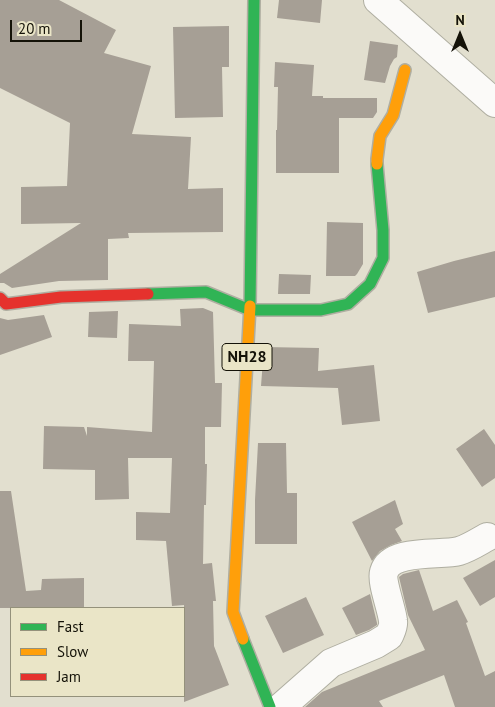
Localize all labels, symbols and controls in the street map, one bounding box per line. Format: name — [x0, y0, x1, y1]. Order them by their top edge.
scale bar — [12, 10, 85, 42]
north arrow — [435, 10, 485, 60]
text: N — [455, 11, 465, 29]
text: 20 m — [18, 19, 51, 38]
road number: NH28 — [222, 344, 272, 371]
legend — [10, 607, 185, 697]
text: Fast — [57, 617, 84, 636]
text: Slow — [57, 642, 88, 661]
text: Jam — [57, 667, 81, 686]

